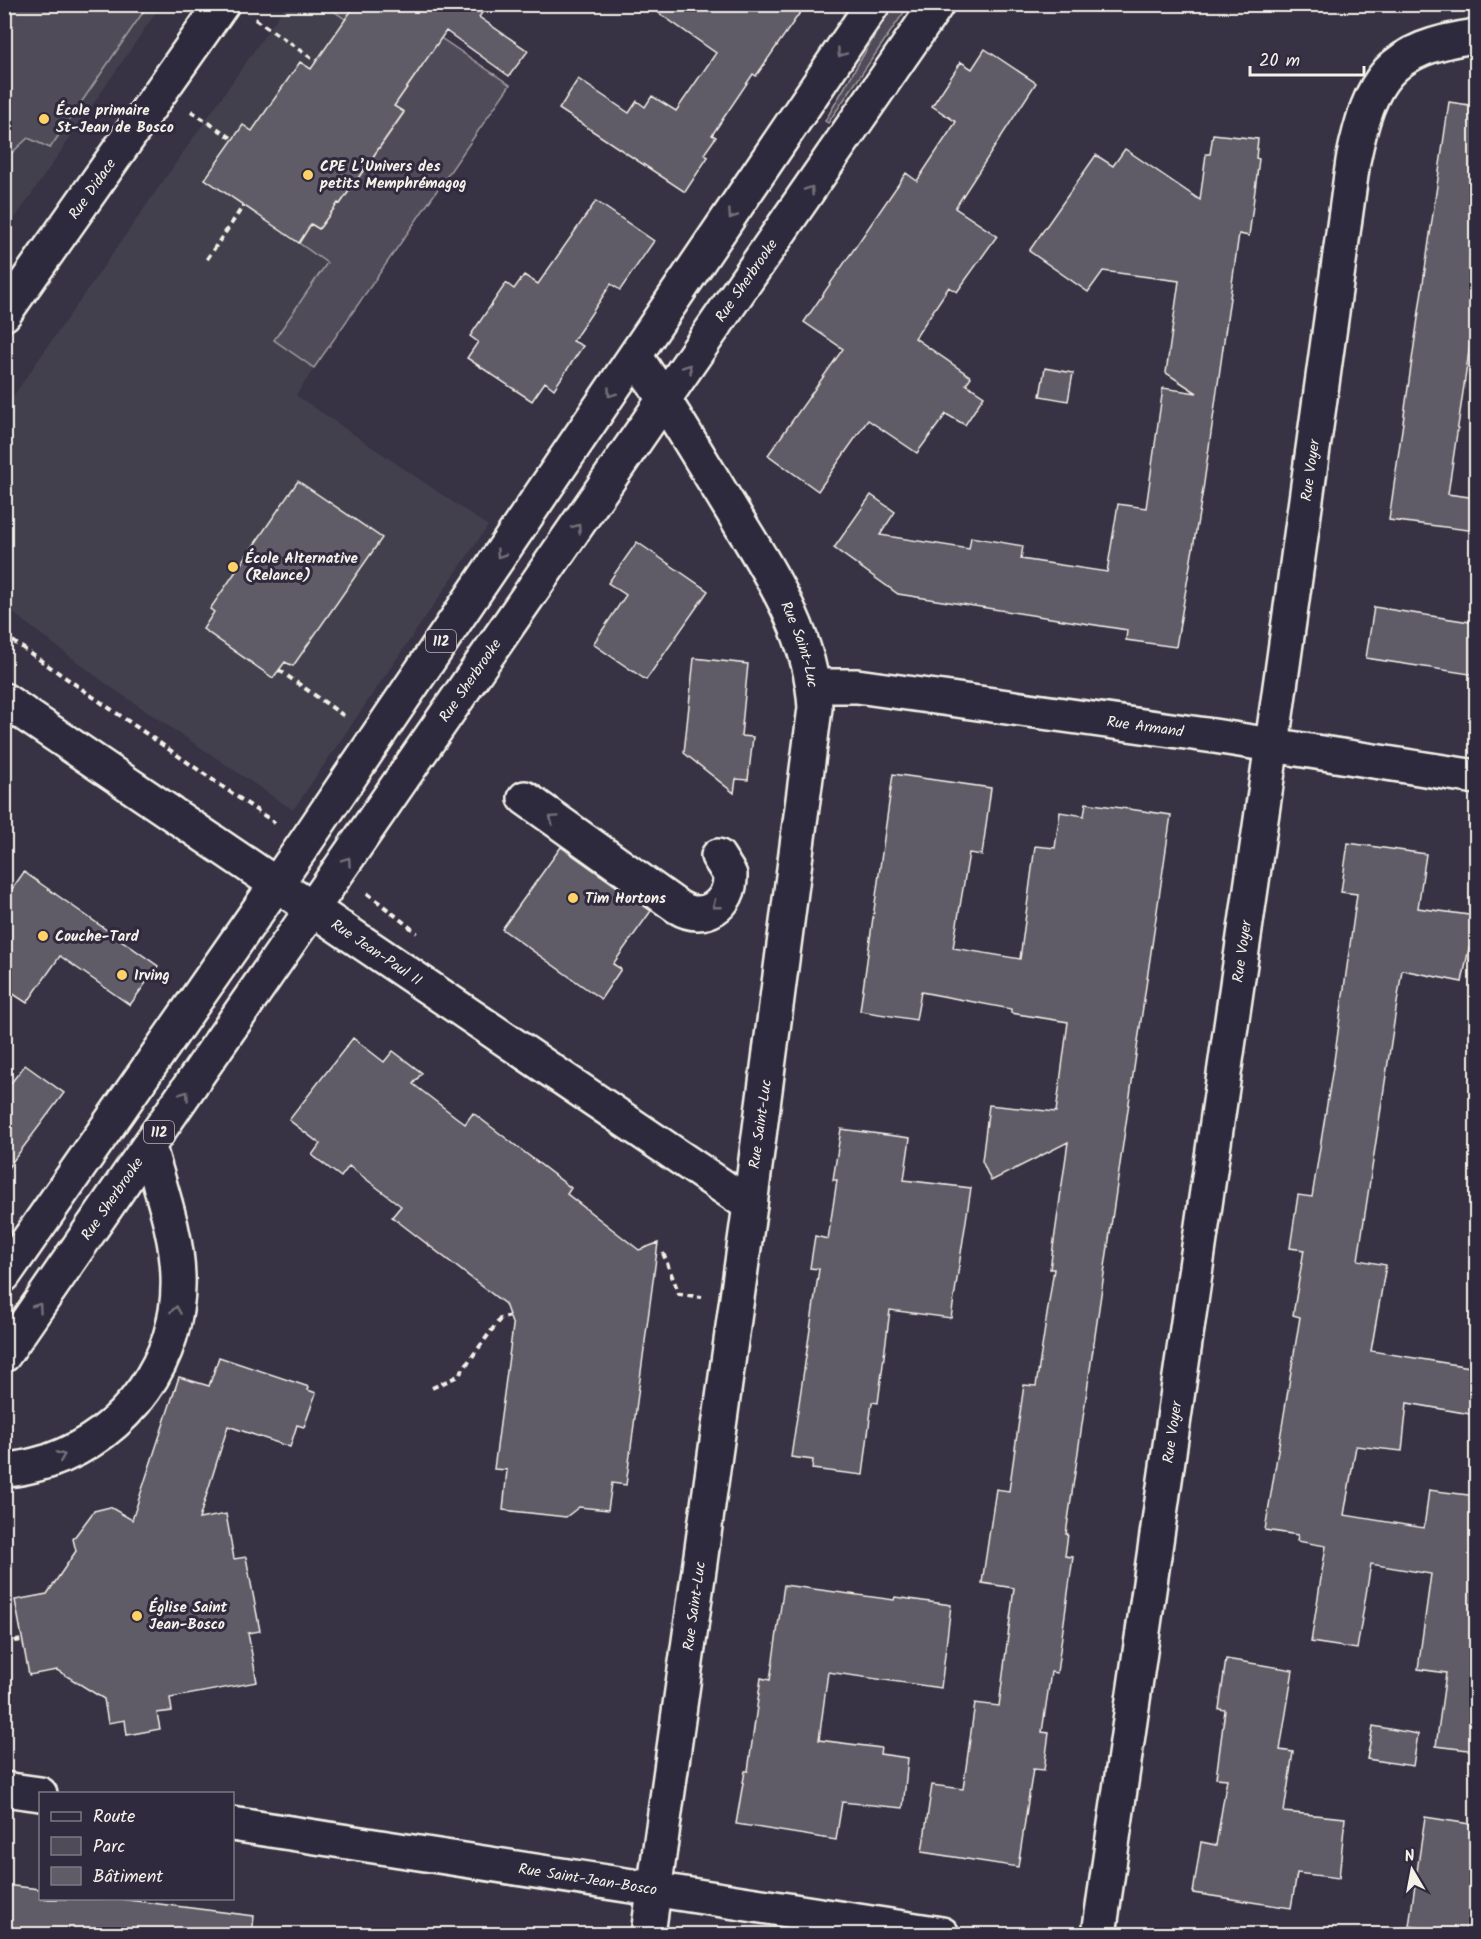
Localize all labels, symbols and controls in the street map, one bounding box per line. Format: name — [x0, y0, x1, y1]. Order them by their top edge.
scale bar — [1250, 39, 1364, 77]
one-way arrow — [837, 46, 848, 57]
text: 20 m — [1259, 47, 1300, 76]
place label: École primaire St-Jean de Bosco — [56, 99, 174, 140]
marker: École primaire St-Jean de Bosco — [37, 112, 51, 126]
street label: Rue Didace — [63, 154, 123, 225]
place label: CPE L’Univers des petits Memphrémagog — [319, 155, 467, 196]
marker: CPE L’Univers des petits Memphrémagog — [301, 168, 315, 182]
one-way arrow — [803, 185, 814, 196]
one-way arrow — [728, 208, 739, 219]
street label: Rue Sherbrooke — [710, 234, 784, 328]
one-way arrow — [681, 363, 692, 374]
one-way arrow — [607, 387, 618, 398]
street label: Rue Voyer — [1295, 437, 1327, 503]
one-way arrow — [570, 524, 581, 535]
place label: École Alternative (Relance) — [245, 547, 358, 588]
one-way arrow — [495, 548, 507, 558]
marker: École Alternative (Relance) — [226, 560, 240, 574]
street label: Rue Saint-Luc — [773, 597, 824, 690]
road number: 112 — [426, 630, 456, 652]
street label: Rue Sherbrooke — [433, 634, 508, 727]
street label: Rue Armand — [1105, 710, 1186, 745]
one-way arrow — [549, 815, 560, 826]
one-way arrow — [340, 857, 351, 868]
place label: Tim Hortons — [585, 887, 666, 911]
marker: Tim Hortons — [566, 891, 580, 905]
one-way arrow — [712, 898, 723, 909]
street label: Rue Jean-Paul II — [325, 913, 427, 993]
street label: Rue Voyer — [1226, 918, 1259, 984]
place label: Couche-Tard — [55, 925, 140, 949]
marker: Couche-Tard — [36, 929, 50, 943]
place label: Irving — [134, 964, 170, 988]
marker: Irving — [115, 968, 129, 982]
street label: Rue Saint-Luc — [743, 1078, 779, 1170]
one-way arrow — [178, 1091, 189, 1102]
road number: 112 — [144, 1121, 174, 1143]
street label: Rue Sherbrooke — [75, 1152, 150, 1246]
one-way arrow — [31, 1303, 42, 1314]
one-way arrow — [169, 1305, 181, 1314]
street label: Rue Voyer — [1157, 1399, 1189, 1465]
one-way arrow — [55, 1451, 66, 1463]
street label: Rue Saint-Luc — [677, 1560, 713, 1652]
place label: Église Saint Jean-Bosco — [149, 1596, 228, 1637]
marker: Église Saint Jean-Bosco — [130, 1609, 144, 1623]
legend — [39, 1792, 234, 1900]
text: Route — [93, 1803, 135, 1832]
text: Parc — [93, 1833, 125, 1862]
north arrow — [1382, 1840, 1442, 1900]
text: N — [1403, 1844, 1417, 1870]
street label: Rue Saint-Jean-Bosco — [517, 1858, 659, 1903]
text: Bâtiment — [93, 1863, 164, 1892]

